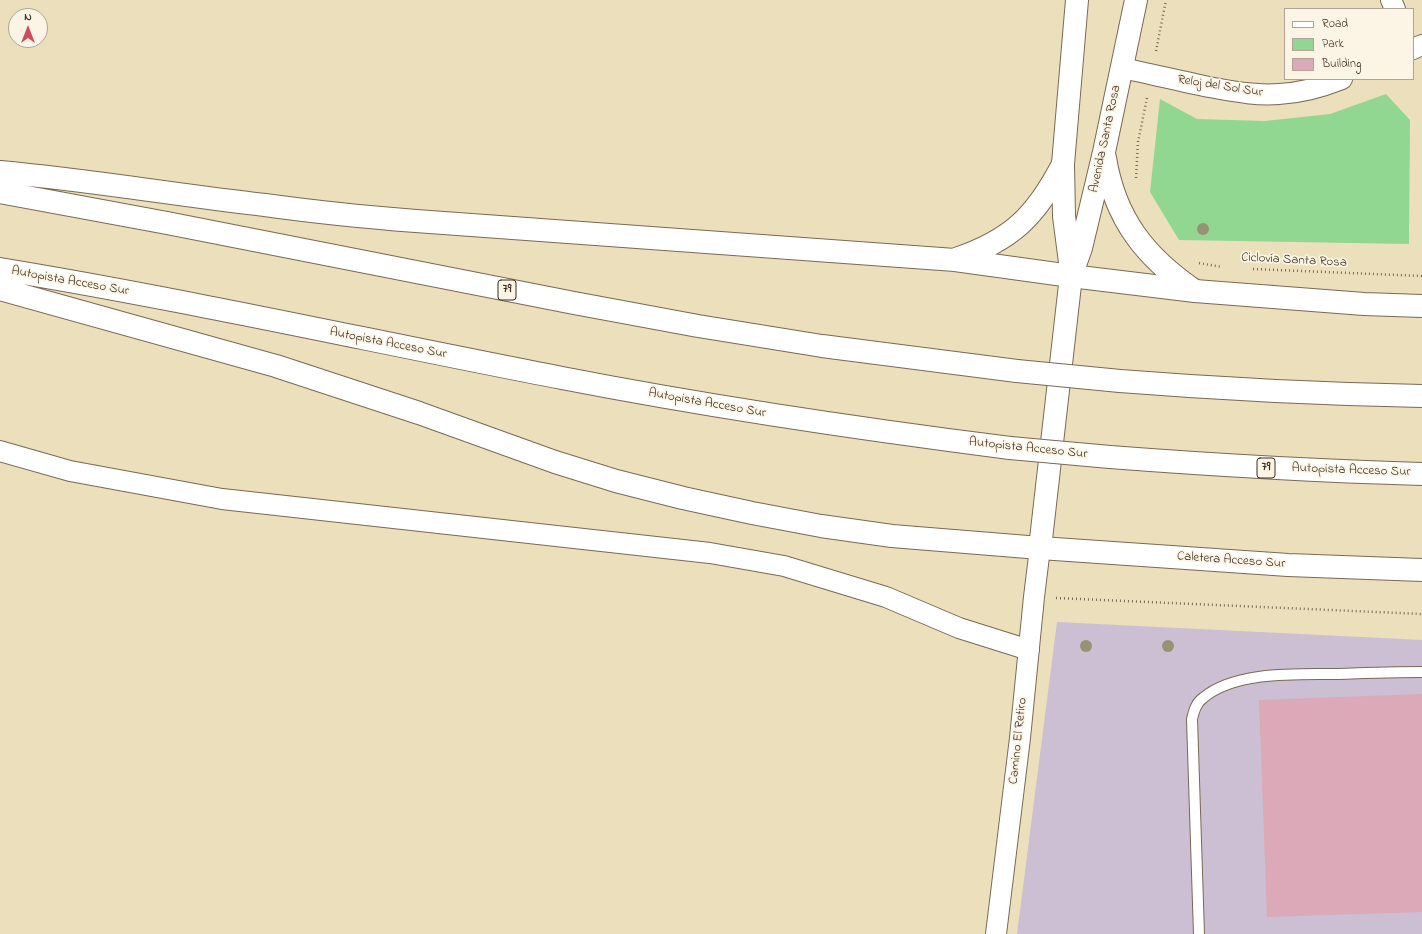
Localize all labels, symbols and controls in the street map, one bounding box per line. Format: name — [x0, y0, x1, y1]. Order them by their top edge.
north arrow — [8, 8, 48, 48]
legend — [1284, 8, 1414, 80]
text: N — [24, 9, 32, 25]
text: Road — [1322, 15, 1348, 33]
text: Park — [1322, 35, 1344, 53]
text: Building — [1322, 55, 1361, 73]
street label: Reloj del Sol Sur — [1176, 73, 1264, 101]
street label: Avenida Santa Rosa — [1087, 84, 1125, 194]
street label: Ciclovía Santa Rosa — [1241, 250, 1347, 272]
street label: Autopista Acceso Sur — [10, 264, 130, 300]
road number: 79 — [498, 280, 516, 300]
street label: Autopista Acceso Sur — [328, 325, 448, 363]
street label: Autopista Acceso Sur — [647, 386, 767, 422]
street label: Autopista Acceso Sur — [968, 435, 1088, 463]
road number: 79 — [1257, 458, 1275, 478]
street label: Autopista Acceso Sur — [1291, 461, 1411, 481]
street label: Caletera Acceso Sur — [1176, 549, 1286, 573]
street label: Camino El Retiro — [1007, 697, 1031, 785]

